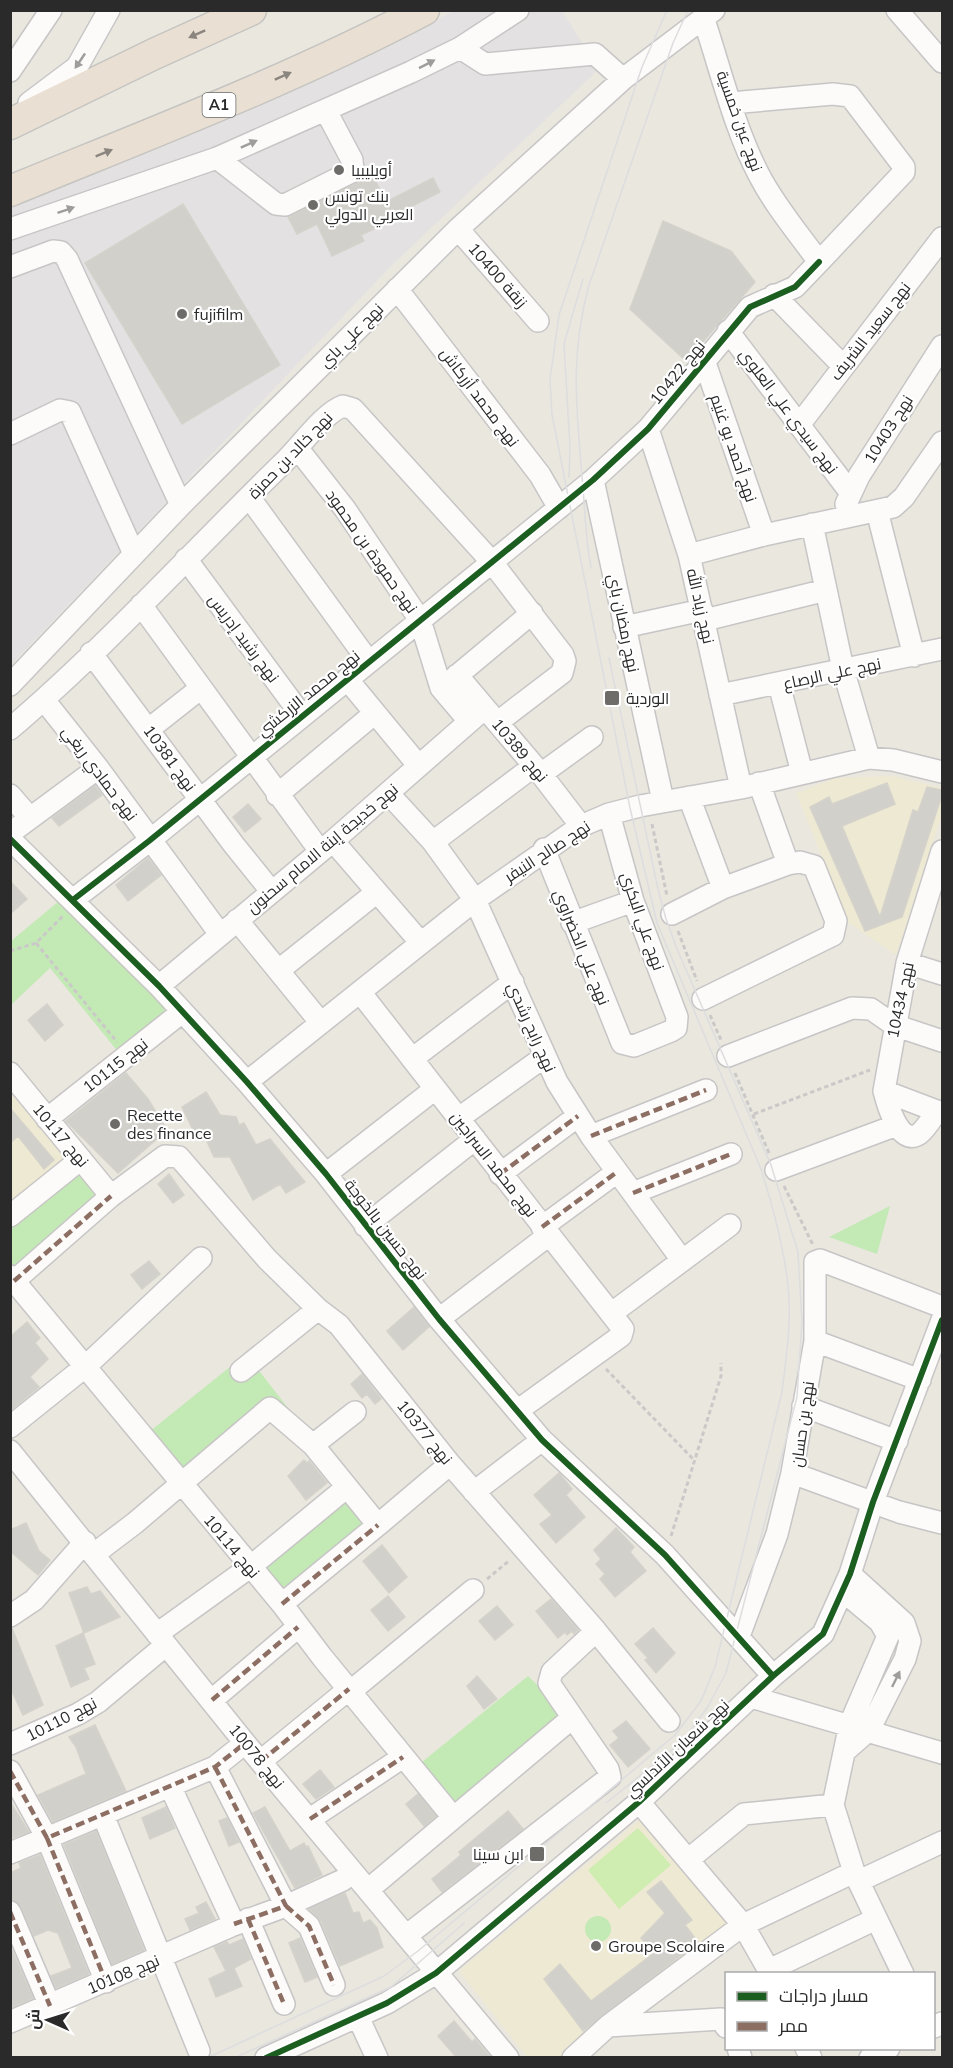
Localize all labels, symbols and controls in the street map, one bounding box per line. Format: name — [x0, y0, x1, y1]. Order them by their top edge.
one-way arrow — [189, 30, 206, 39]
one-way arrow — [74, 52, 85, 69]
one-way arrow — [419, 59, 436, 69]
street label: نهج عين خمسية — [711, 68, 768, 175]
one-way arrow — [274, 71, 292, 81]
road number: A1 — [202, 93, 236, 117]
one-way arrow — [241, 139, 259, 149]
one-way arrow — [95, 148, 113, 158]
place label: أويليبيا — [351, 160, 392, 180]
marker: أويليبيا — [332, 163, 346, 177]
place label: بنك تونس العربي الدولي — [325, 186, 414, 228]
marker: بنك تونس العربي الدولي — [306, 198, 320, 212]
one-way arrow — [57, 204, 75, 214]
street label: زنقة 10400 — [464, 238, 532, 312]
street label: نهج سعيد الشريف — [825, 278, 916, 385]
street label: نهج علي باي — [315, 299, 390, 374]
place label: fujifilm — [194, 304, 243, 324]
marker: fujifilm — [175, 307, 189, 321]
street label: نهج 10422 — [645, 336, 711, 410]
street label: نهج محمد أزركاش — [435, 343, 524, 452]
street label: نهج سيدي علي العلوي — [732, 344, 843, 480]
street label: نهج أحمد بو غنيم — [704, 391, 762, 505]
street label: نهج 10403 — [859, 391, 919, 468]
street label: نهج خالد بن حمزة — [243, 407, 338, 504]
street label: نهج حمودة بن محمود — [320, 485, 422, 618]
street label: نهج زياد الله — [681, 566, 719, 646]
street label: نهج رمضان باي — [600, 572, 644, 675]
street label: نهج رشيد إدريس — [203, 590, 284, 687]
street label: نهج محمد الزركشي — [253, 645, 365, 743]
street label: نهج علي الرصاع — [781, 653, 884, 697]
place label: الوردية — [626, 688, 669, 708]
marker: الوردية — [603, 689, 621, 707]
street label: نهج 10389 — [486, 714, 552, 787]
street label: نهج 10381 — [138, 721, 201, 796]
street label: نهج حمادي ريغي — [55, 722, 142, 827]
street label: نهج خديجة إبنة الامام سحنون — [242, 779, 403, 919]
street label: نهج صالح النيفر — [499, 816, 595, 888]
street label: نهج علي البكري — [613, 869, 669, 974]
street label: نهج علي الخضراوي — [546, 886, 614, 1009]
street label: نهج 10434 — [882, 960, 920, 1040]
street label: نهج رابح رشدي — [500, 979, 561, 1077]
street label: نهج 10115 — [78, 1033, 153, 1098]
street label: نهج 10117 — [27, 1099, 93, 1172]
place label: Recette des finance — [127, 1105, 211, 1143]
street label: نهج محمد السراجين — [445, 1107, 541, 1222]
marker: Recette des finance — [108, 1117, 122, 1131]
street label: نهج حسين بالخوجة — [339, 1175, 431, 1285]
street label: نهج بن حسان — [786, 1380, 820, 1469]
street label: نهج 10377 — [391, 1396, 457, 1470]
street label: نهج 10114 — [198, 1510, 264, 1583]
one-way arrow — [891, 1670, 901, 1687]
street label: نهج 10110 — [22, 1693, 101, 1747]
street label: نهج شعبان الأندلسي — [621, 1695, 735, 1804]
street label: نهج 10078 — [223, 1720, 289, 1794]
place label: ابن سينا — [473, 1844, 524, 1865]
marker: ابن سينا — [528, 1845, 546, 1863]
place label: Groupe Scolaire — [608, 1936, 725, 1956]
marker: Groupe Scolaire — [589, 1939, 603, 1953]
street label: نهج 10108 — [84, 1950, 163, 2000]
legend — [725, 1972, 935, 2050]
text: مسار دراجات — [779, 1984, 869, 2007]
north arrow — [18, 1990, 78, 2050]
text: ش — [22, 2008, 44, 2030]
text: ممر — [778, 2014, 808, 2037]

